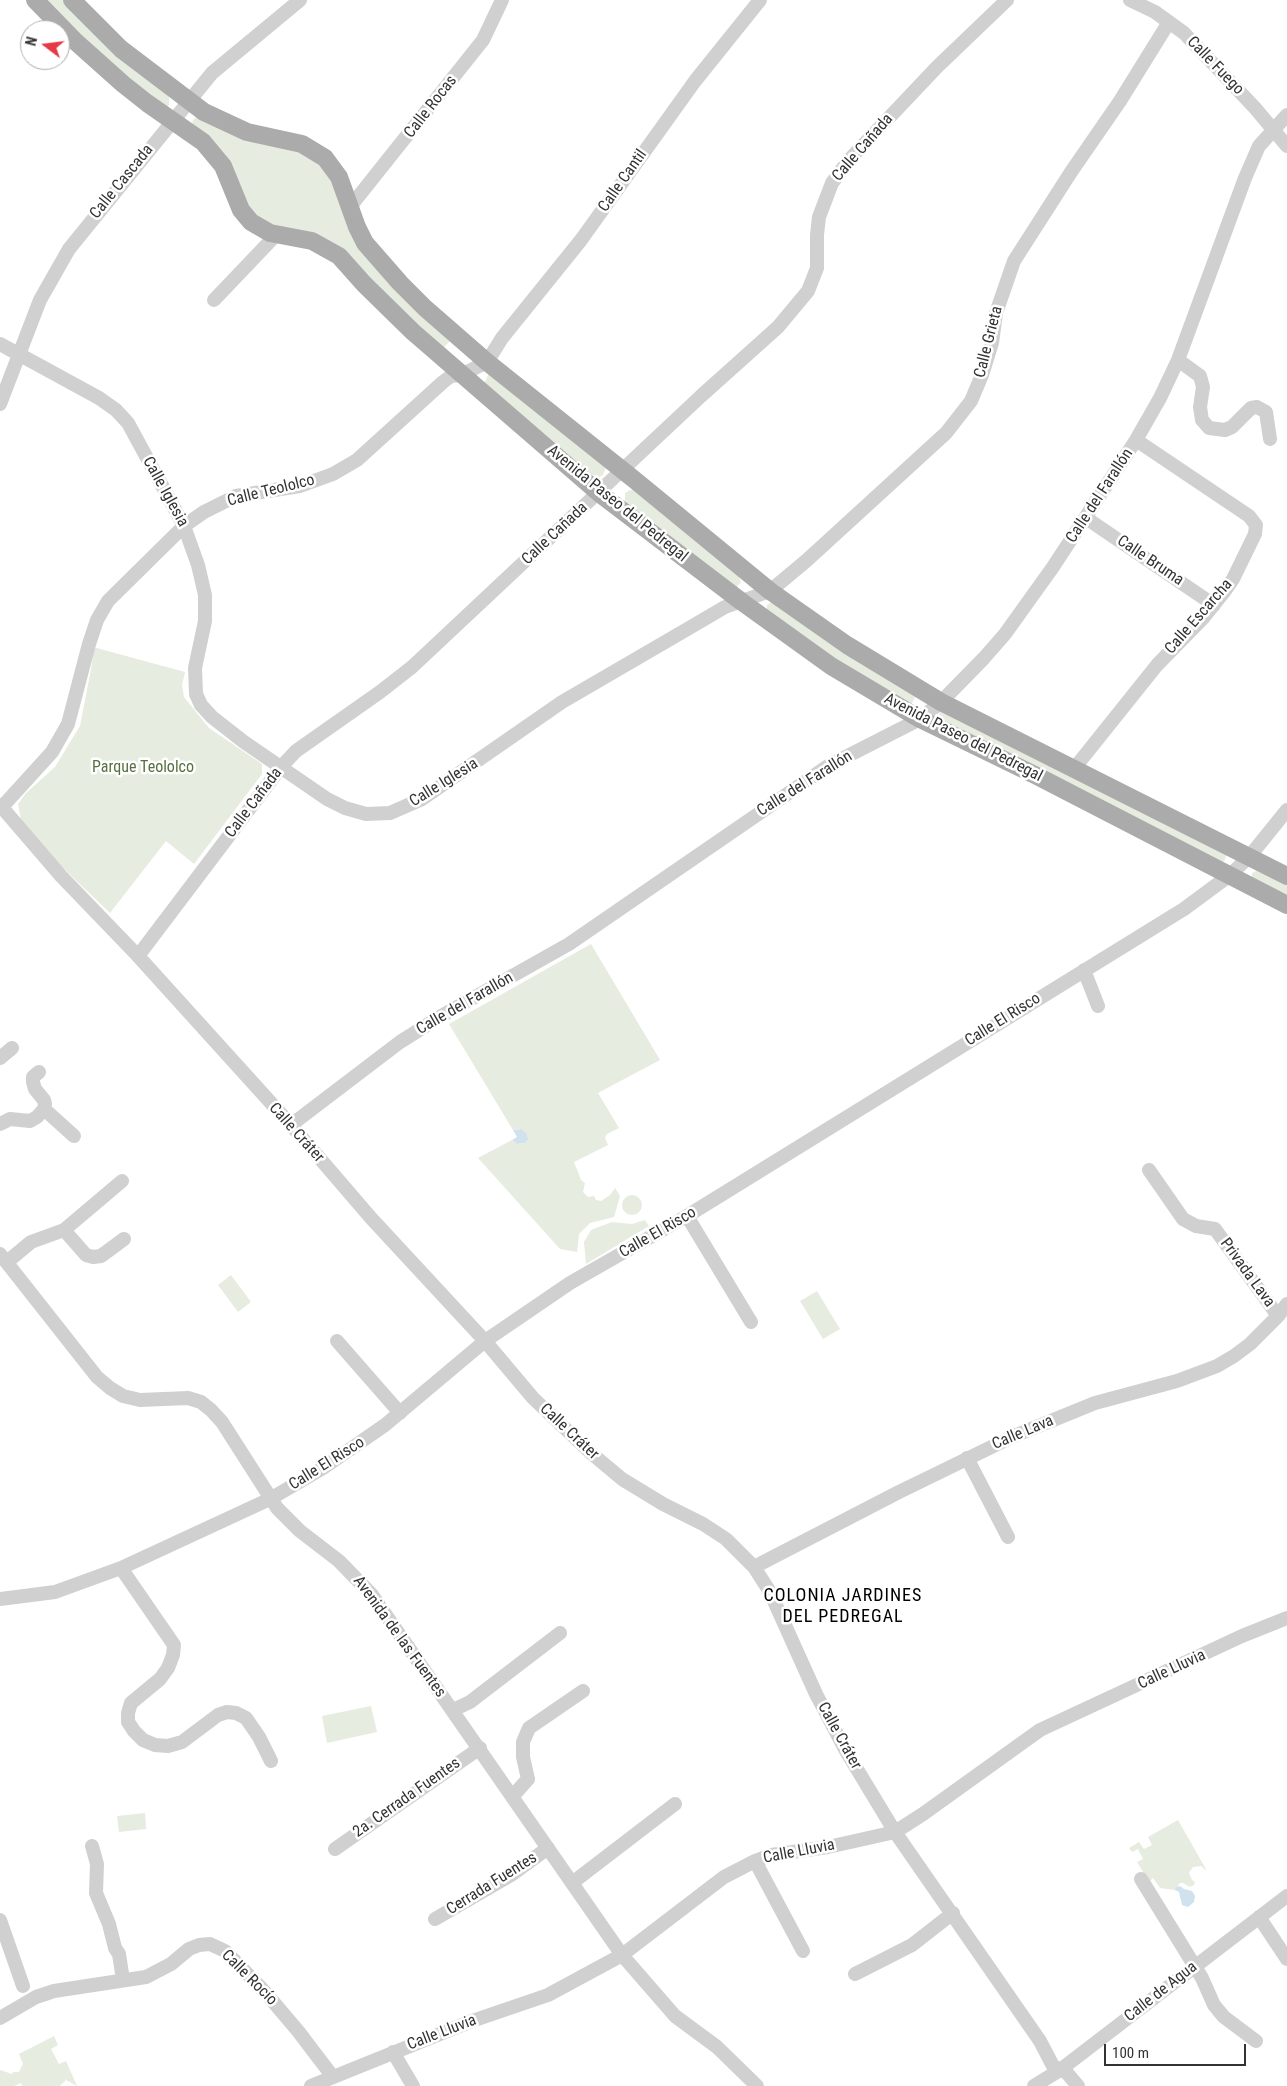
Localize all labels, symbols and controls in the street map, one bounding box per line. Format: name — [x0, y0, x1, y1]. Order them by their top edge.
north arrow — [20, 20, 70, 70]
street label: Calle Fuego — [1182, 33, 1248, 99]
text: N — [23, 35, 40, 48]
street label: Calle Rocas — [401, 72, 461, 142]
street label: Calle Cañada — [829, 110, 897, 186]
street label: Calle Cascada — [86, 141, 158, 223]
street label: Calle Cantil — [595, 146, 651, 216]
street label: Calle Grieta — [971, 304, 1007, 380]
street label: Avenida Paseo del Pedregal — [543, 441, 691, 567]
street label: Calle del Farallón — [1062, 445, 1138, 547]
street label: Calle Iglesia — [138, 454, 192, 530]
street label: Calle Teololco — [225, 471, 317, 511]
street label: Calle Cañada — [518, 499, 592, 569]
street label: Calle Bruma — [1113, 532, 1187, 590]
street label: Calle Escarcha — [1161, 576, 1237, 658]
street label: Avenida Paseo del Pedregal — [881, 690, 1045, 786]
street label: Calle del Farallón — [754, 747, 856, 821]
street label: Calle Iglesia — [406, 754, 482, 812]
park label: Parque Teololco — [92, 758, 194, 778]
street label: Calle Cañada — [221, 764, 287, 842]
street label: Calle del Farallón — [413, 969, 517, 1039]
street label: Calle El Risco — [962, 989, 1044, 1051]
street label: Calle Cráter — [264, 1099, 328, 1167]
street label: Calle El Risco — [616, 1203, 700, 1263]
street label: Privada Lava — [1216, 1235, 1278, 1311]
street label: Calle Cráter — [536, 1400, 602, 1464]
street label: Calle Lava — [989, 1412, 1057, 1454]
street label: Calle El Risco — [286, 1433, 368, 1495]
street label: Avenida de las Fuentes — [349, 1573, 449, 1701]
district label: COLONIA JARDINES DEL PEDREGAL — [762, 1585, 924, 1628]
street label: Calle Lluvia — [1135, 1646, 1209, 1694]
street label: Calle Cráter — [813, 1699, 865, 1773]
street label: 2a. Cerrada Fuentes — [350, 1754, 464, 1842]
street label: Calle Lluvia — [762, 1836, 836, 1868]
street label: Cerrada Fuentes — [443, 1849, 541, 1919]
street label: Calle Rocío — [217, 1946, 281, 2010]
street label: Calle de Agua — [1121, 1958, 1201, 2026]
street label: Calle Lluvia — [405, 2011, 479, 2055]
scale bar — [1107, 2034, 1250, 2066]
text: 100 m — [1112, 2044, 1149, 2062]

